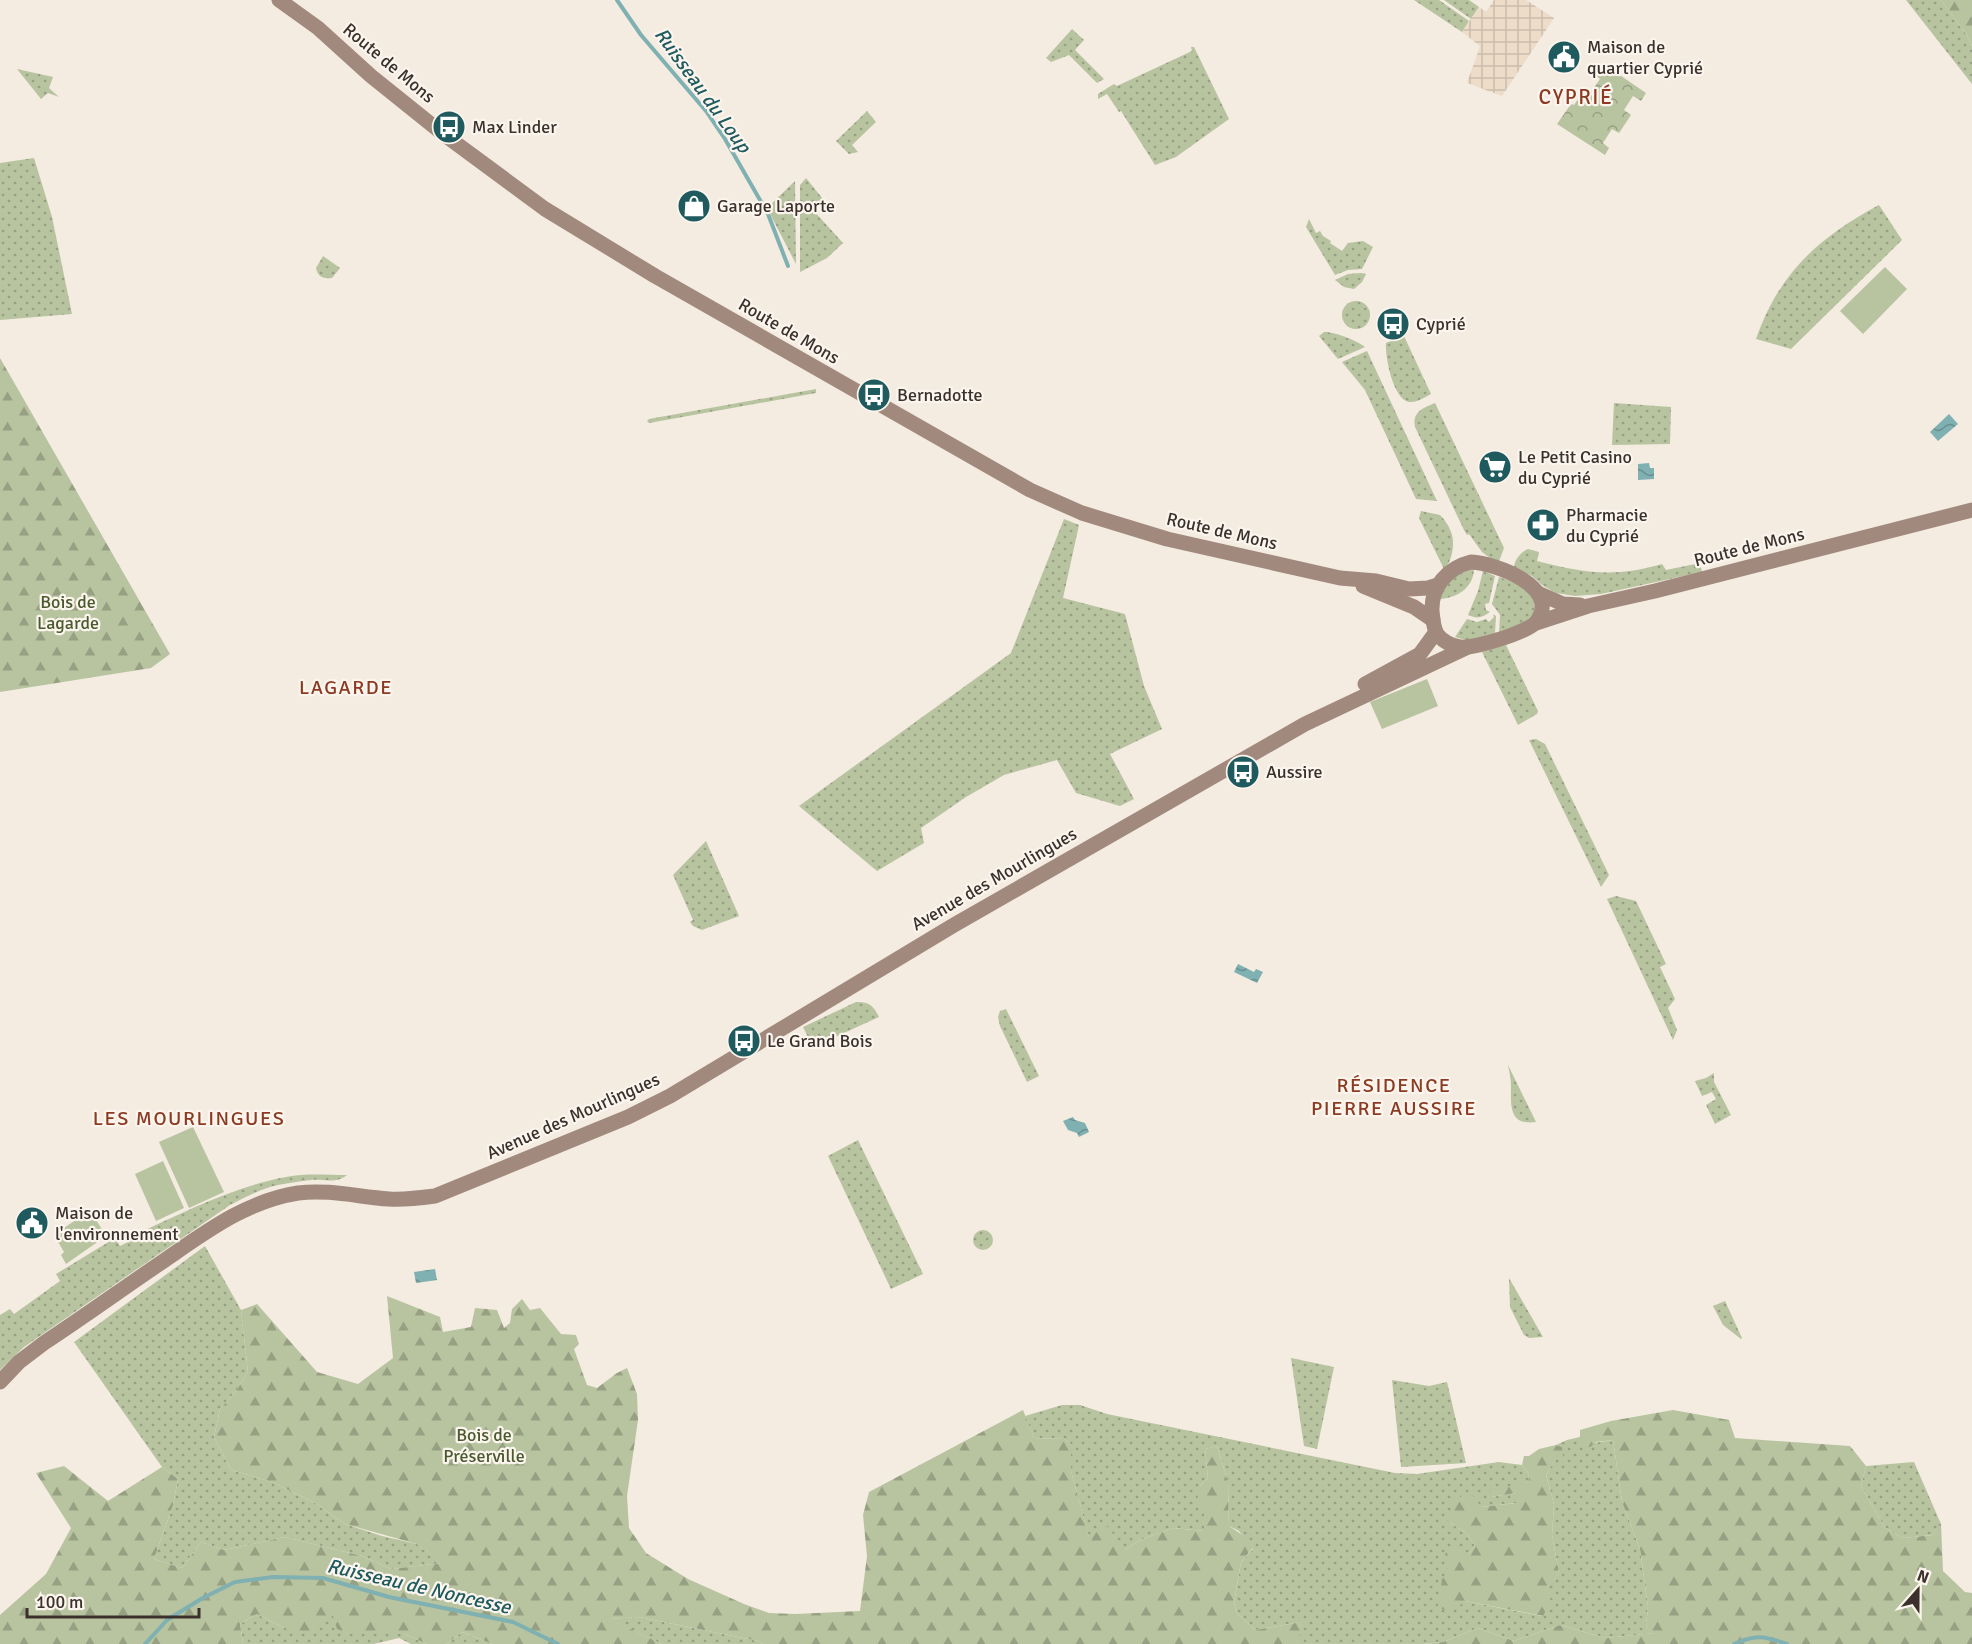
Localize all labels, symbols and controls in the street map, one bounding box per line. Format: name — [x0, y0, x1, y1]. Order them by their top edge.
street label: Route de Mons — [339, 18, 439, 108]
water label: Ruisseau du Loup — [649, 23, 757, 159]
place label: Maison de quartier Cyprié — [1587, 36, 1703, 79]
public building icon: Maison de quartier Cyprié — [1546, 39, 1582, 75]
district label: CYPRIÉ — [1539, 84, 1613, 110]
bus stop icon: Max Linder — [431, 109, 467, 145]
place label: Max Linder — [472, 116, 557, 138]
shop icon: Garage Laporte — [676, 188, 712, 224]
place label: Garage Laporte — [717, 195, 835, 217]
street label: Route de Mons — [735, 293, 844, 369]
bus stop icon: Cyprié — [1375, 306, 1411, 342]
place label: Cyprié — [1416, 313, 1466, 335]
bus stop icon: Bernadotte — [856, 377, 892, 413]
place label: Bernadotte — [897, 384, 983, 406]
place label: Le Petit Casino du Cyprié — [1518, 446, 1632, 489]
supermarket icon: Le Petit Casino du Cyprié — [1477, 449, 1513, 485]
place label: Pharmacie du Cyprié — [1566, 504, 1648, 547]
pharmacy icon: Pharmacie du Cyprié — [1525, 507, 1561, 543]
street label: Route de Mons — [1164, 508, 1280, 554]
street label: Route de Mons — [1692, 523, 1807, 571]
park label: Bois de Lagarde — [37, 591, 99, 634]
district label: LAGARDE — [299, 675, 393, 700]
bus stop icon: Aussire — [1225, 754, 1261, 790]
place label: Aussire — [1266, 761, 1323, 783]
street label: Avenue des Mourlingues — [907, 823, 1081, 935]
bus stop icon: Le Grand Bois — [726, 1023, 762, 1059]
place label: Le Grand Bois — [767, 1030, 873, 1052]
street label: Avenue des Mourlingues — [483, 1068, 663, 1164]
district label: RÉSIDENCE PIERRE AUSSIRE — [1311, 1073, 1477, 1121]
district label: LES MOURLINGUES — [93, 1106, 285, 1131]
place label: Maison de l'environnement — [55, 1202, 179, 1245]
public building icon: Maison de l'environnement — [14, 1205, 50, 1241]
park label: Bois de Préserville — [443, 1424, 525, 1467]
water label: Ruisseau de Noncesse — [325, 1553, 514, 1620]
north arrow — [1888, 1560, 1948, 1620]
text: N — [1914, 1566, 1932, 1588]
scale bar — [27, 1581, 200, 1619]
text: 100 m — [36, 1591, 83, 1613]

